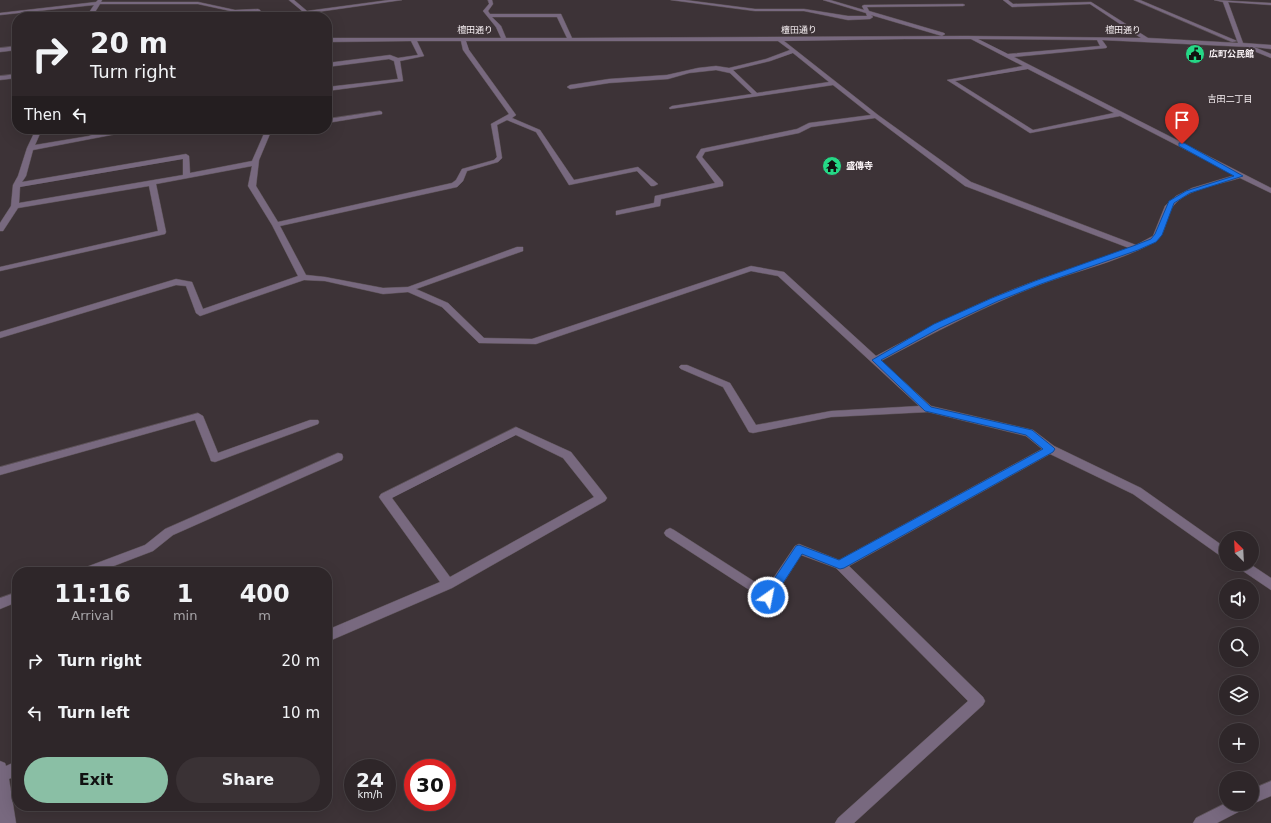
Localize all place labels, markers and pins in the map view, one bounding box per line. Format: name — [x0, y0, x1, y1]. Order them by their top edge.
public building icon: 広町公民館 — [1184, 43, 1206, 65]
place label: 広町公民館 — [1209, 49, 1254, 59]
pin — [1165, 103, 1199, 144]
temple icon: 盛傳寺 — [821, 155, 843, 177]
place label: 盛傳寺 — [846, 160, 873, 171]

